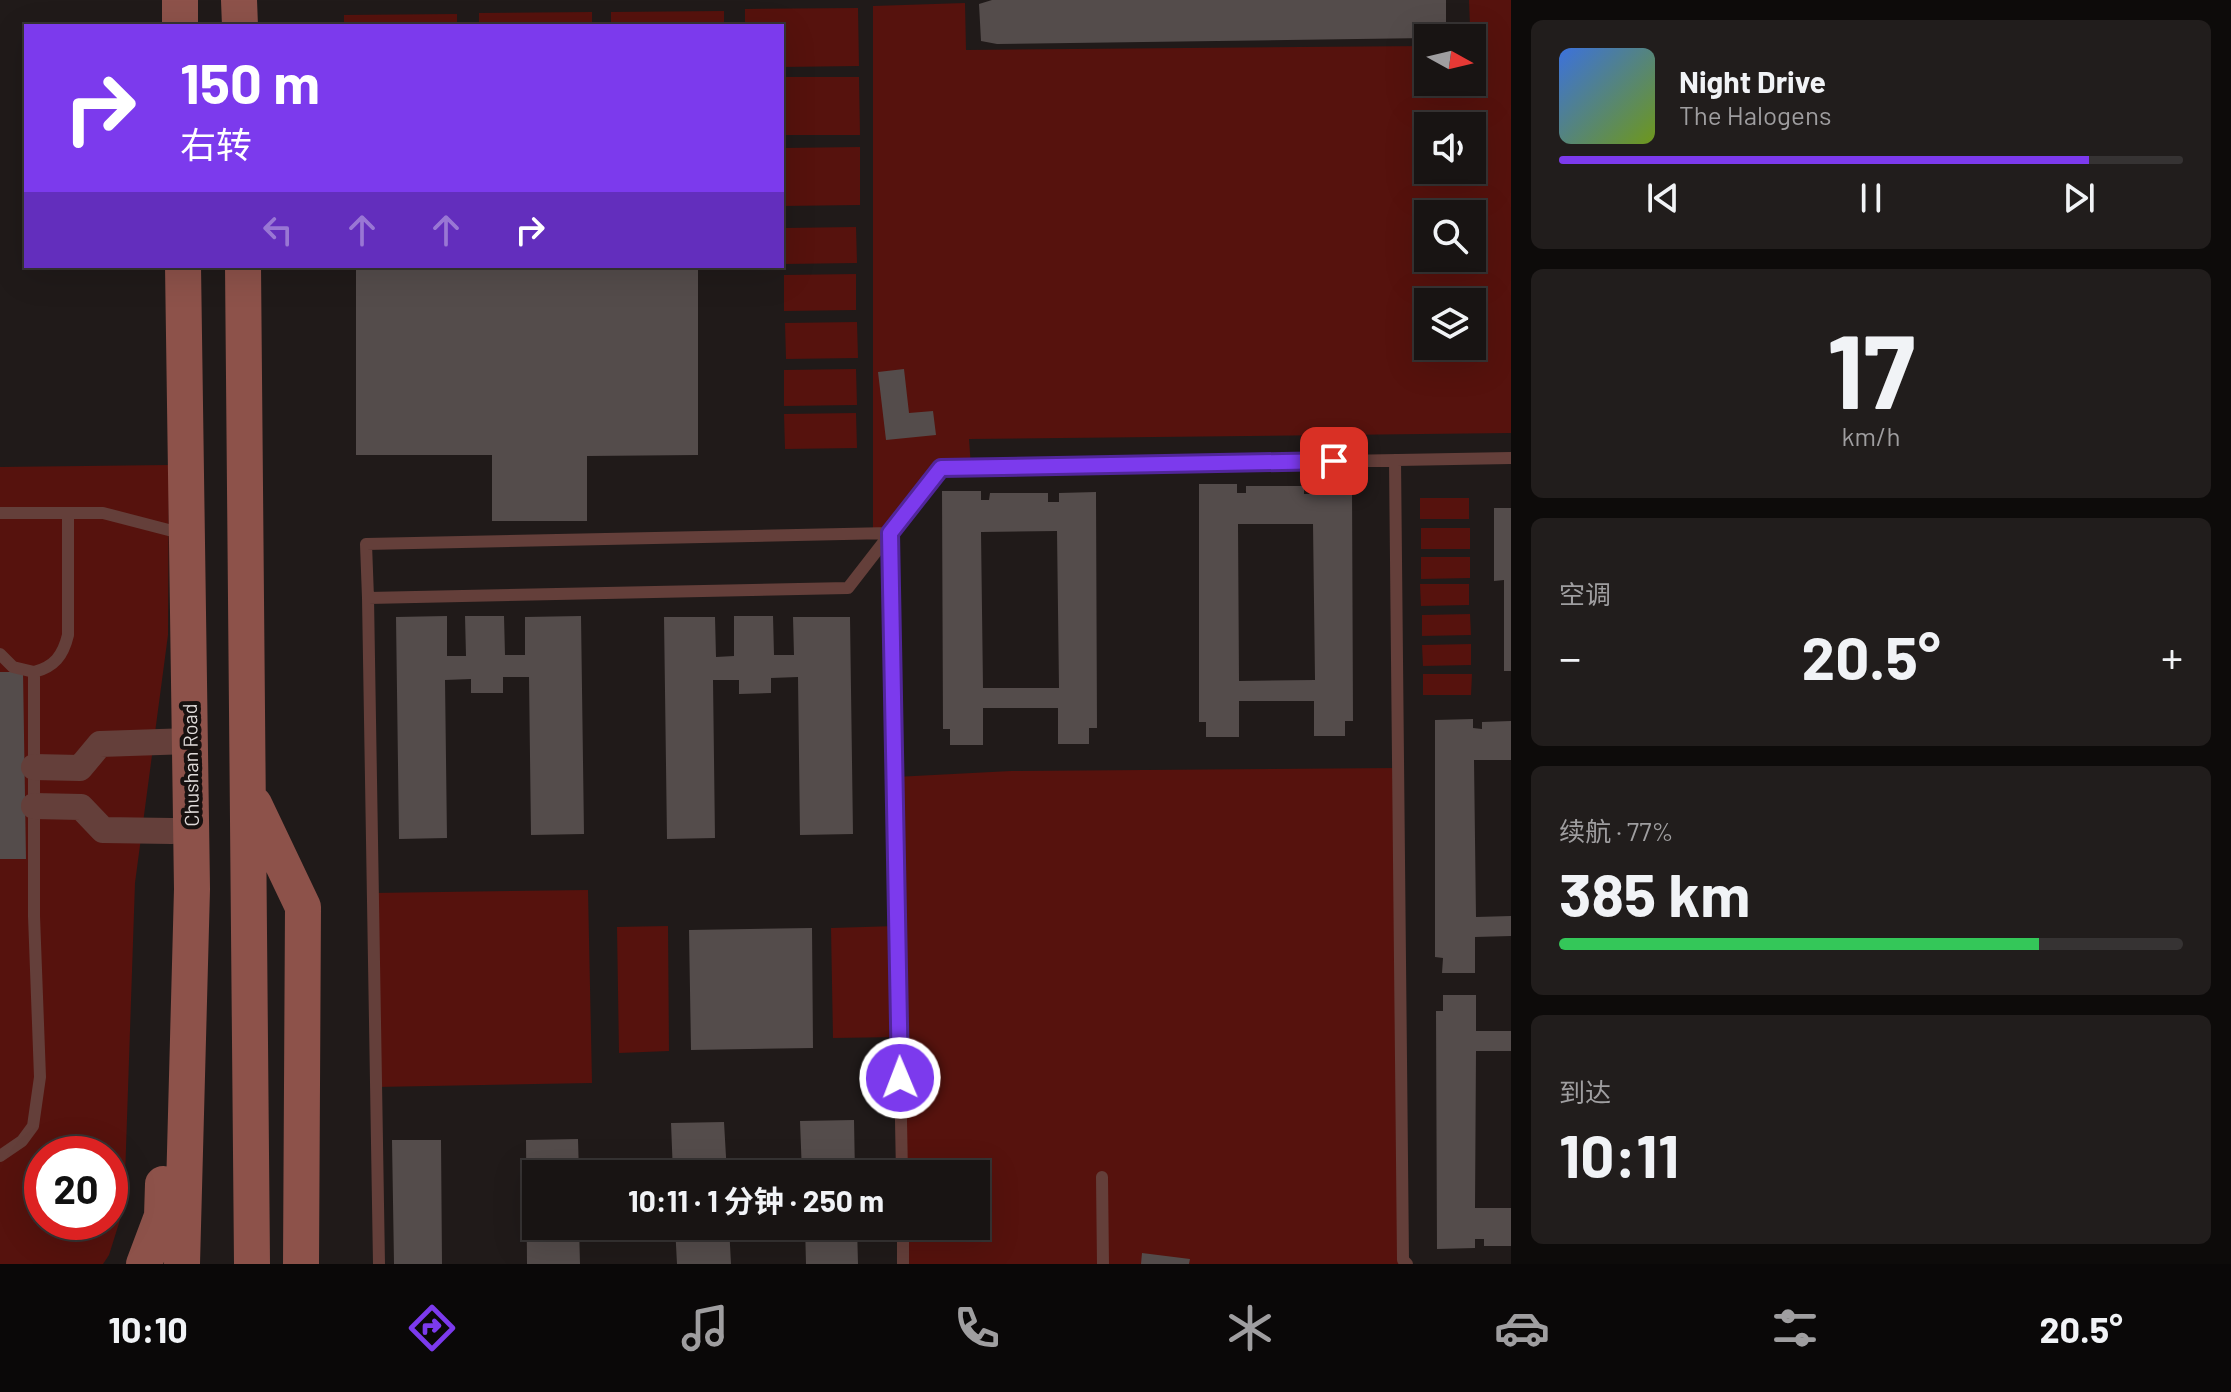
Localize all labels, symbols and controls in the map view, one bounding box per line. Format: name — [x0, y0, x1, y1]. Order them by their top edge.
north arrow — [1414, 24, 1486, 96]
map controls — [1414, 24, 1486, 360]
text: 150 m — [180, 48, 320, 115]
icon: right — [48, 56, 152, 160]
text: Night Drive — [1679, 63, 1826, 99]
text: The Halogens — [1679, 99, 1831, 130]
button: sound — [1414, 112, 1486, 184]
text: 右转 — [180, 122, 252, 165]
icon: previous — [1641, 176, 1685, 220]
icon: pause — [1849, 176, 1893, 220]
icon: next — [2057, 176, 2101, 220]
button: search — [1414, 200, 1486, 272]
icon: left — [256, 208, 300, 252]
icon: ahead — [340, 208, 384, 252]
icon: ahead — [424, 208, 468, 252]
icon: right — [508, 208, 552, 252]
button: layers — [1414, 288, 1486, 360]
text: 17 — [1827, 305, 1915, 430]
text: km/h — [1842, 420, 1900, 451]
pin — [1300, 427, 1368, 495]
icon: arrive — [1312, 439, 1356, 483]
text: 空调 — [1559, 578, 1611, 609]
text: 20.5° — [1802, 620, 1940, 692]
text: − — [1559, 630, 1581, 683]
text: + — [2161, 630, 2183, 683]
street label: Chushan Road — [177, 703, 203, 827]
text: 续航 · 77% — [1559, 815, 1674, 846]
text: 385 km — [1559, 857, 1750, 929]
position arrow — [858, 1036, 942, 1120]
text: 到达 — [1559, 1076, 1611, 1107]
text: 10:11 — [1559, 1118, 1679, 1190]
speed limit sign: 20 — [24, 1136, 128, 1240]
text: 10:11 · 1 分钟 · 250 m — [628, 1182, 884, 1218]
icon: directions — [404, 1300, 460, 1356]
icon: music — [677, 1300, 733, 1356]
icon: phone — [949, 1300, 1005, 1356]
icon: climate — [1222, 1300, 1278, 1356]
icon: car — [1494, 1300, 1550, 1356]
icon: filters — [1767, 1300, 1823, 1356]
text: 10:10 — [108, 1307, 188, 1350]
text: 20.5° — [2039, 1307, 2123, 1350]

